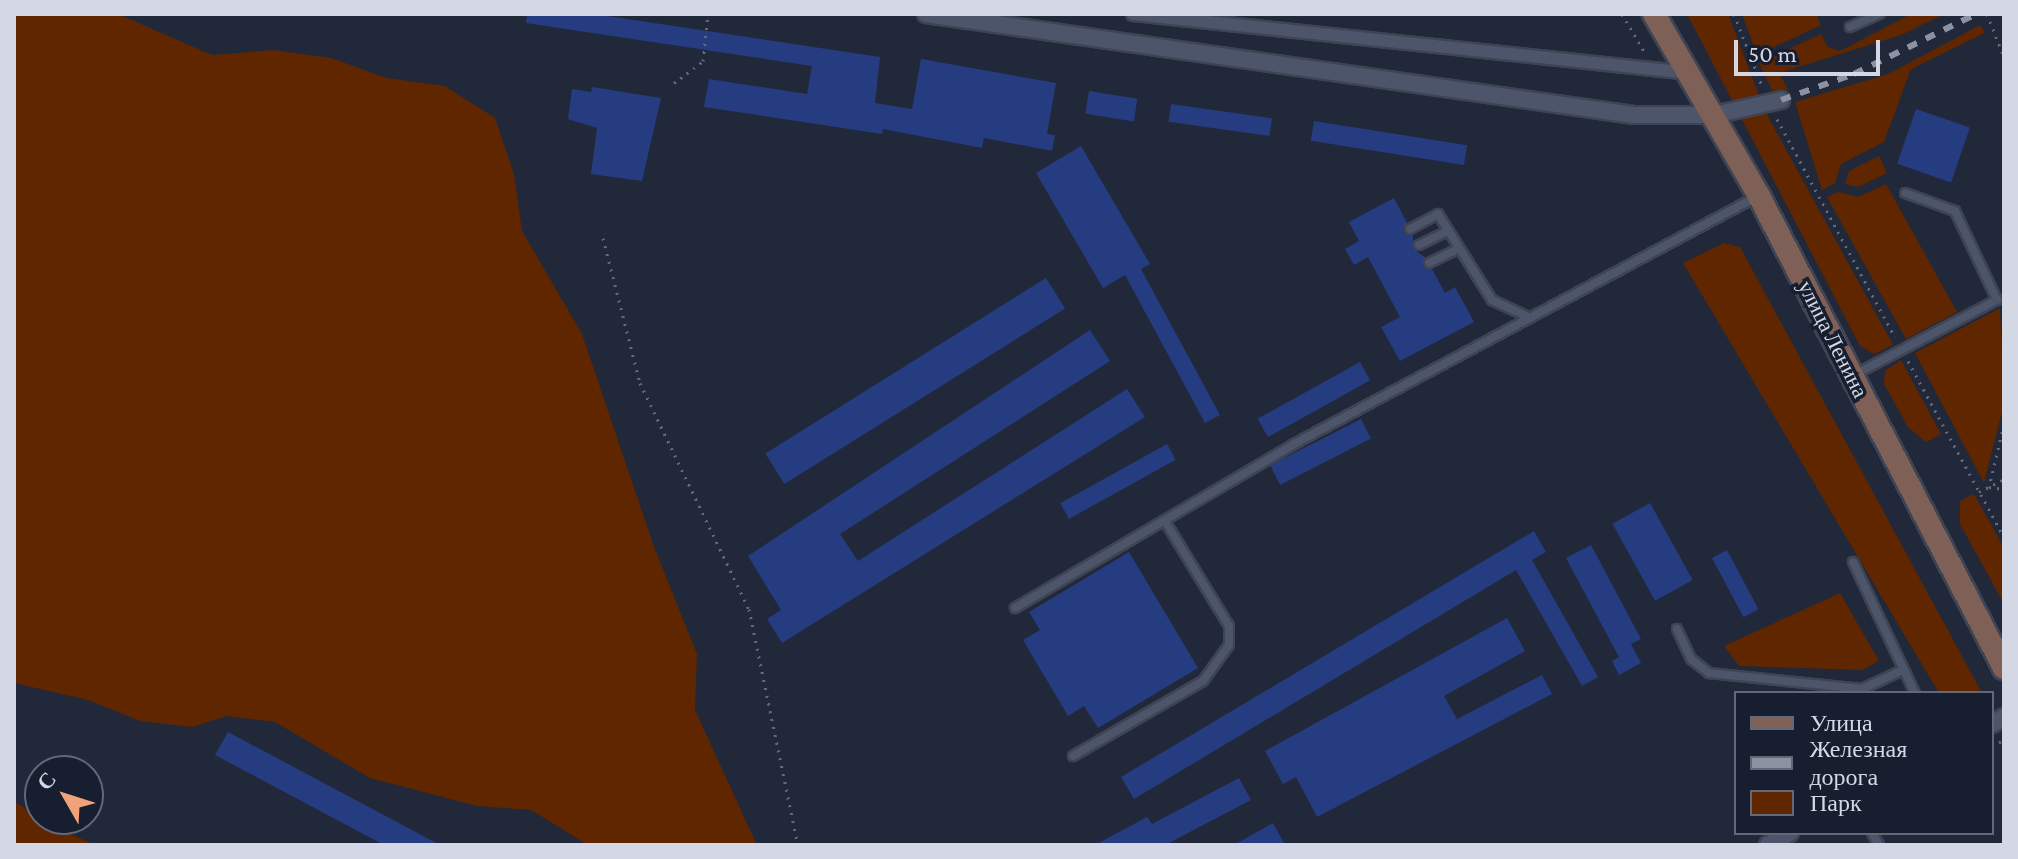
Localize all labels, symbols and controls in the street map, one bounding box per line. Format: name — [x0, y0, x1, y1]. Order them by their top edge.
scale bar — [1738, 24, 1884, 74]
text: 50 m — [1748, 40, 1797, 67]
street label: улица Ленина — [1792, 276, 1874, 402]
legend — [1734, 691, 1994, 835]
text: Улица — [1810, 709, 1873, 736]
text: Железная дорога — [1809, 735, 1907, 790]
north arrow — [24, 755, 104, 835]
text: С — [32, 767, 61, 795]
text: Парк — [1810, 789, 1862, 816]

